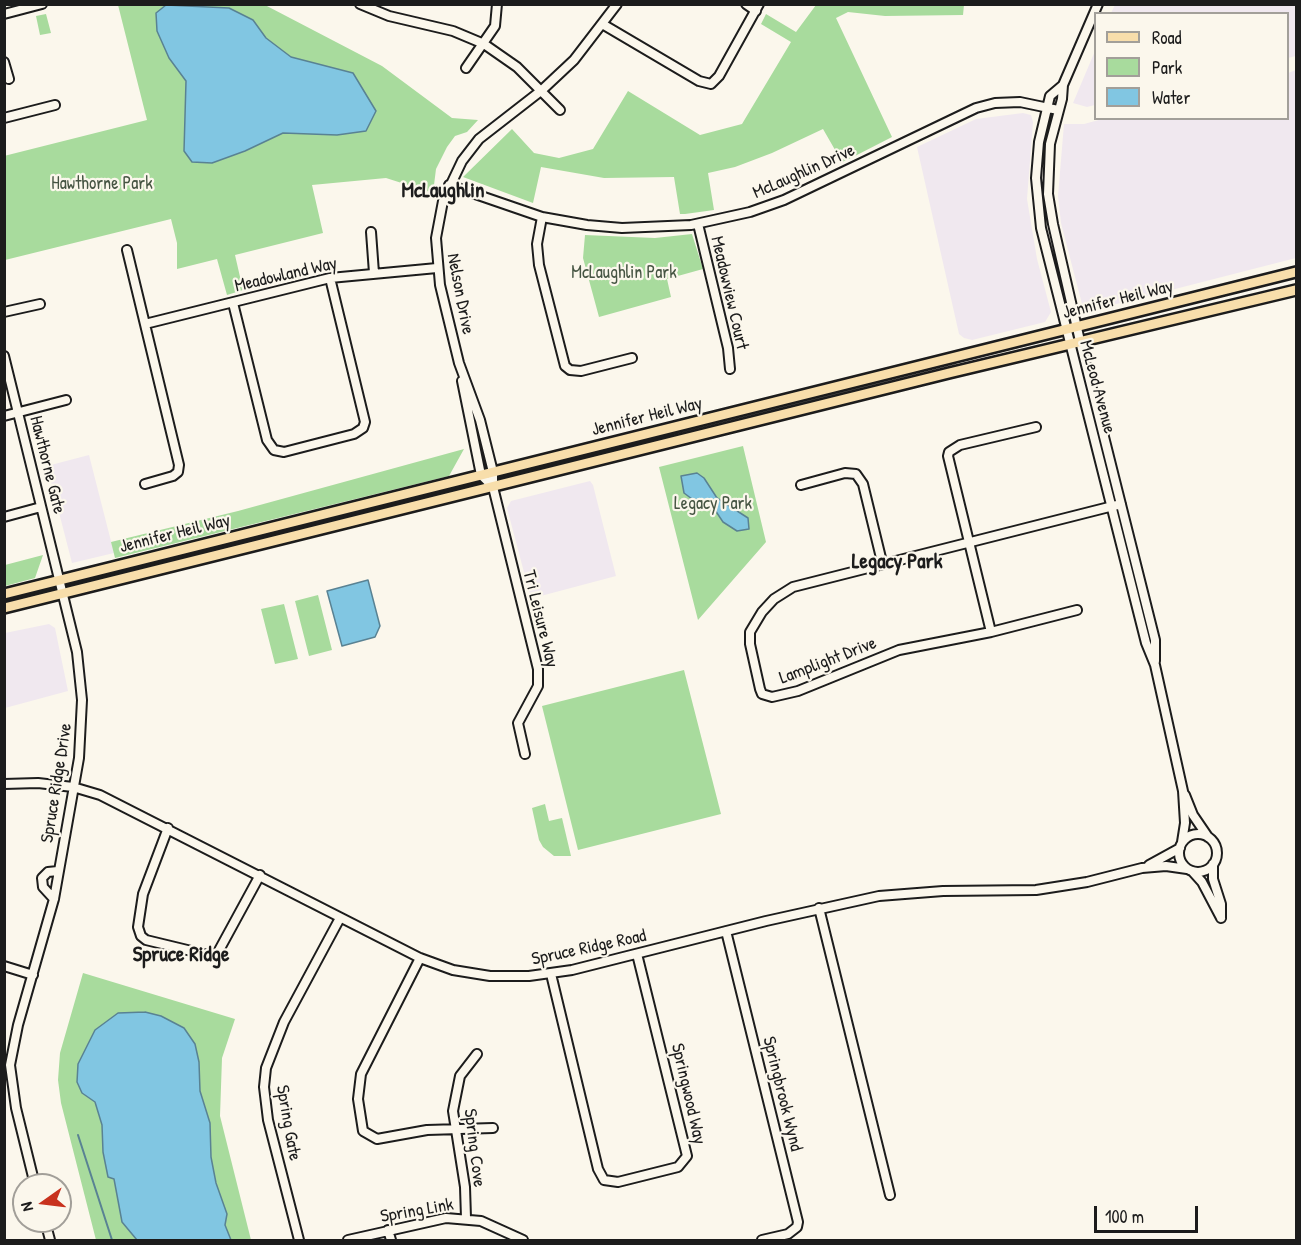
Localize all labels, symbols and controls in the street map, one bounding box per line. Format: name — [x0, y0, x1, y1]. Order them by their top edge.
legend — [1094, 12, 1289, 120]
text: Road — [1152, 25, 1182, 50]
text: Park — [1152, 55, 1182, 80]
text: Water — [1152, 85, 1190, 110]
street label: McLaughlin Drive — [750, 140, 858, 204]
park label: Hawthorne Park — [51, 173, 153, 195]
district label: McLaughlin — [401, 178, 485, 204]
street label: Meadowview Court — [705, 234, 753, 352]
street label: Nelson Drive — [442, 252, 478, 336]
street label: Meadowland Way — [233, 253, 339, 297]
park label: McLaughlin Park — [571, 262, 677, 284]
street label: Jennifer Heil Way — [1061, 276, 1175, 324]
street label: McLeod Avenue — [1074, 338, 1120, 436]
street label: Jennifer Heil Way — [590, 393, 704, 441]
street label: Hawthorne Gate — [24, 414, 70, 516]
park label: Legacy Park — [674, 493, 752, 515]
street label: Jennifer Heil Way — [118, 510, 232, 558]
district label: Legacy Park — [852, 549, 942, 575]
street label: Tri Leisure Way — [517, 568, 563, 670]
street label: Lamplight Drive — [776, 633, 880, 689]
street label: Spruce Ridge Drive — [37, 722, 77, 844]
street label: Spruce Ridge Road — [530, 925, 648, 971]
district label: Spruce Ridge — [133, 942, 229, 968]
street label: Springbrook Wynd — [757, 1034, 807, 1154]
street label: Springwood Way — [666, 1041, 710, 1147]
street label: Spring Gate — [271, 1084, 305, 1162]
street label: Spring Cove — [458, 1108, 490, 1188]
north arrow — [12, 1173, 72, 1233]
street label: Spring Link — [379, 1194, 455, 1228]
scale bar — [1097, 1194, 1200, 1232]
text: N — [15, 1200, 38, 1214]
text: 100 m — [1105, 1204, 1144, 1229]

